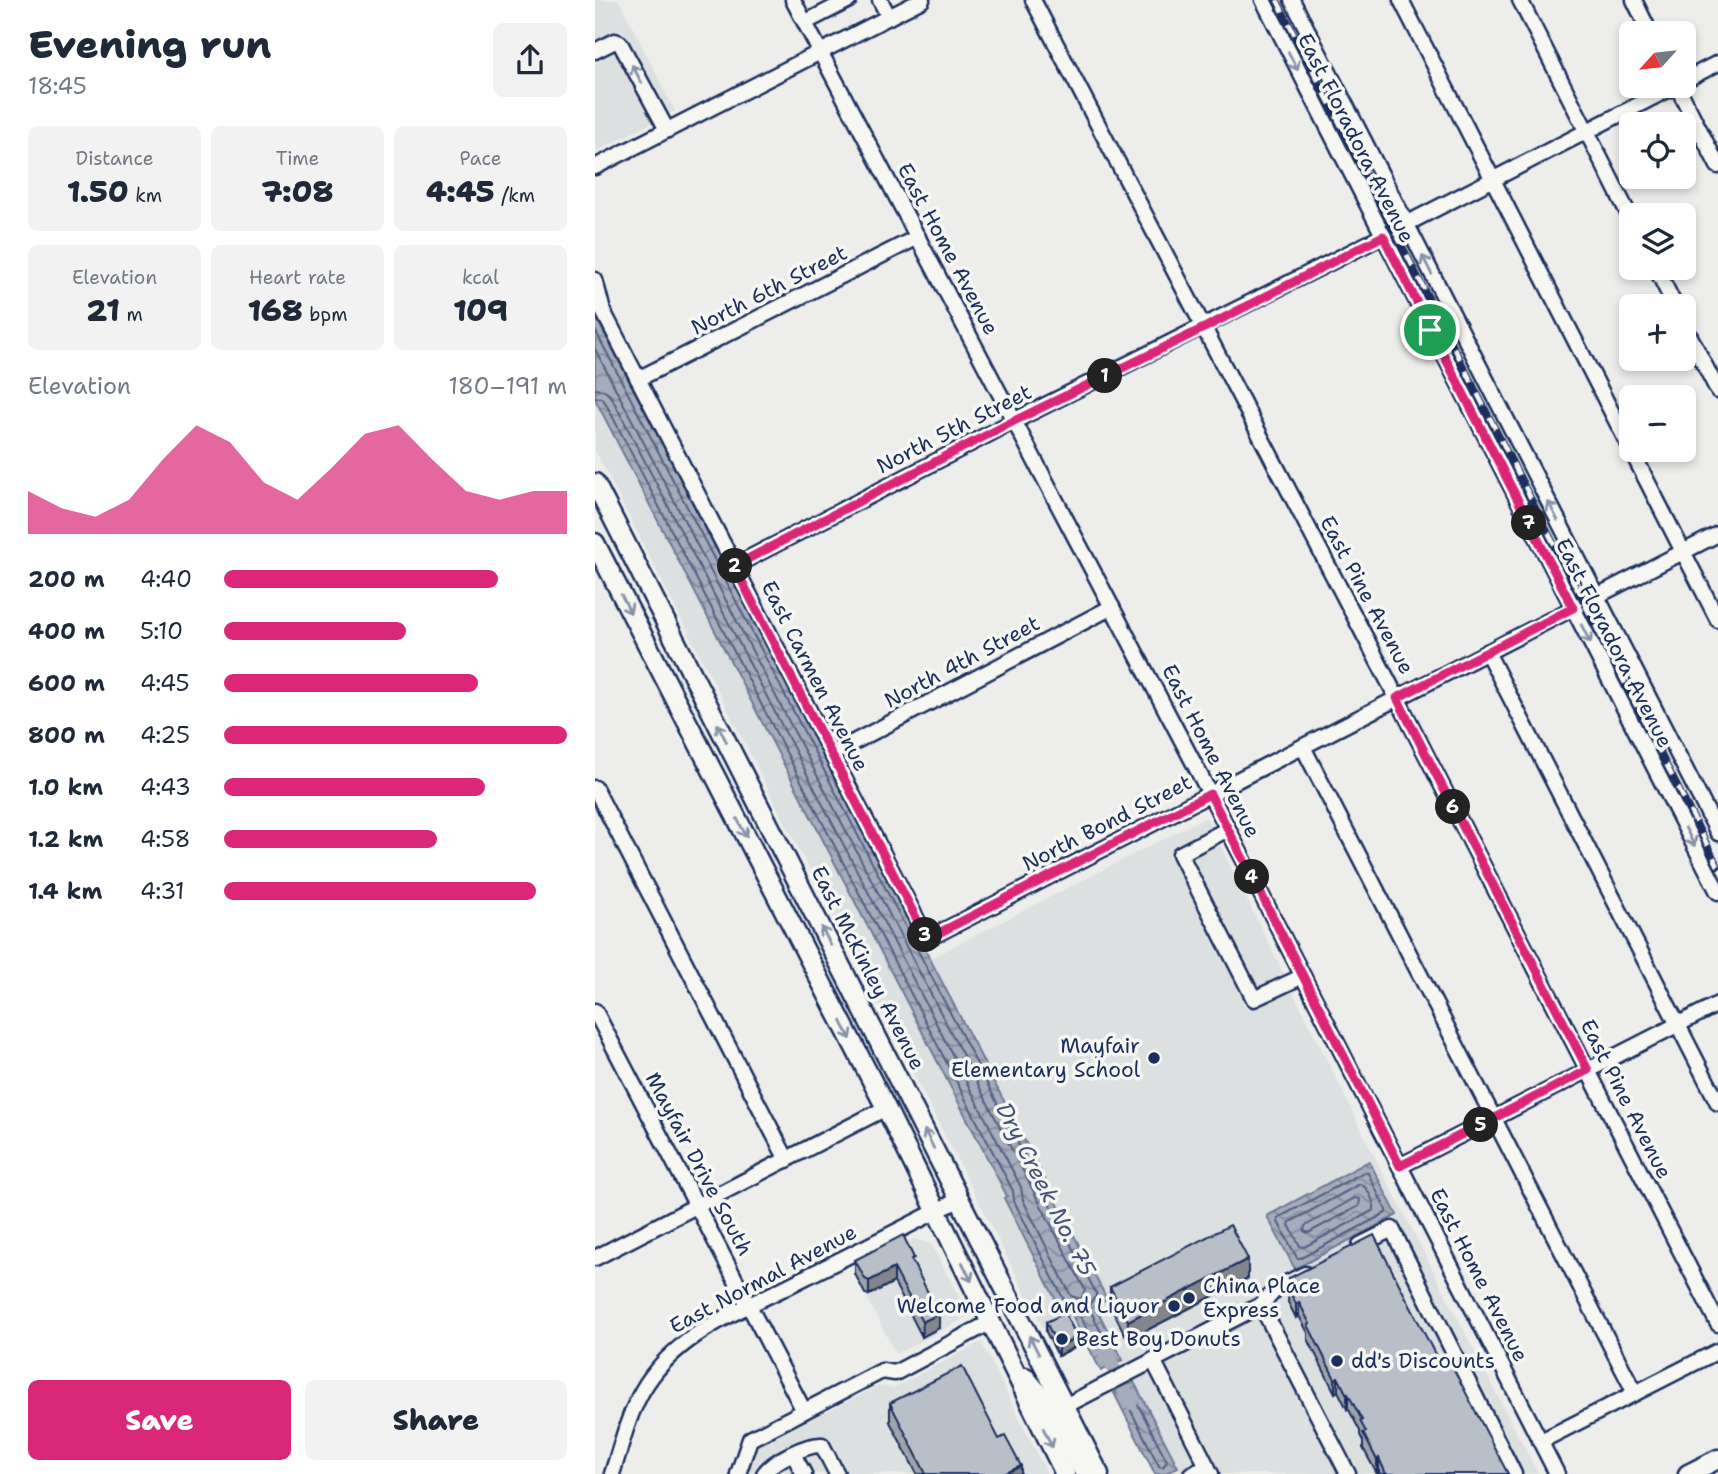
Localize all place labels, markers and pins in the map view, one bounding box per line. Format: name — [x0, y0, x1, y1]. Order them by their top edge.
pin — [1400, 300, 1460, 360]
pin: 1 — [1087, 358, 1123, 394]
pin: 7 — [1511, 505, 1546, 540]
pin: 2 — [717, 548, 753, 584]
pin: 6 — [1435, 790, 1471, 824]
pin: 4 — [1235, 860, 1269, 894]
pin: 3 — [907, 918, 943, 953]
place label: Mayfair Elementary School — [951, 1032, 1141, 1084]
marker: Mayfair Elementary School — [1146, 1050, 1162, 1066]
pin: 5 — [1463, 1108, 1498, 1142]
place label: China Place Express — [1203, 1272, 1321, 1324]
marker: China Place Express — [1181, 1290, 1197, 1306]
place label: Welcome Food and Liquor — [896, 1292, 1160, 1320]
marker: Welcome Food and Liquor — [1166, 1298, 1182, 1314]
place label: Best Boy Donuts — [1076, 1325, 1241, 1353]
marker: Best Boy Donuts — [1054, 1331, 1070, 1347]
place label: dd's Discounts — [1351, 1347, 1495, 1375]
marker: dd's Discounts — [1329, 1353, 1345, 1369]

